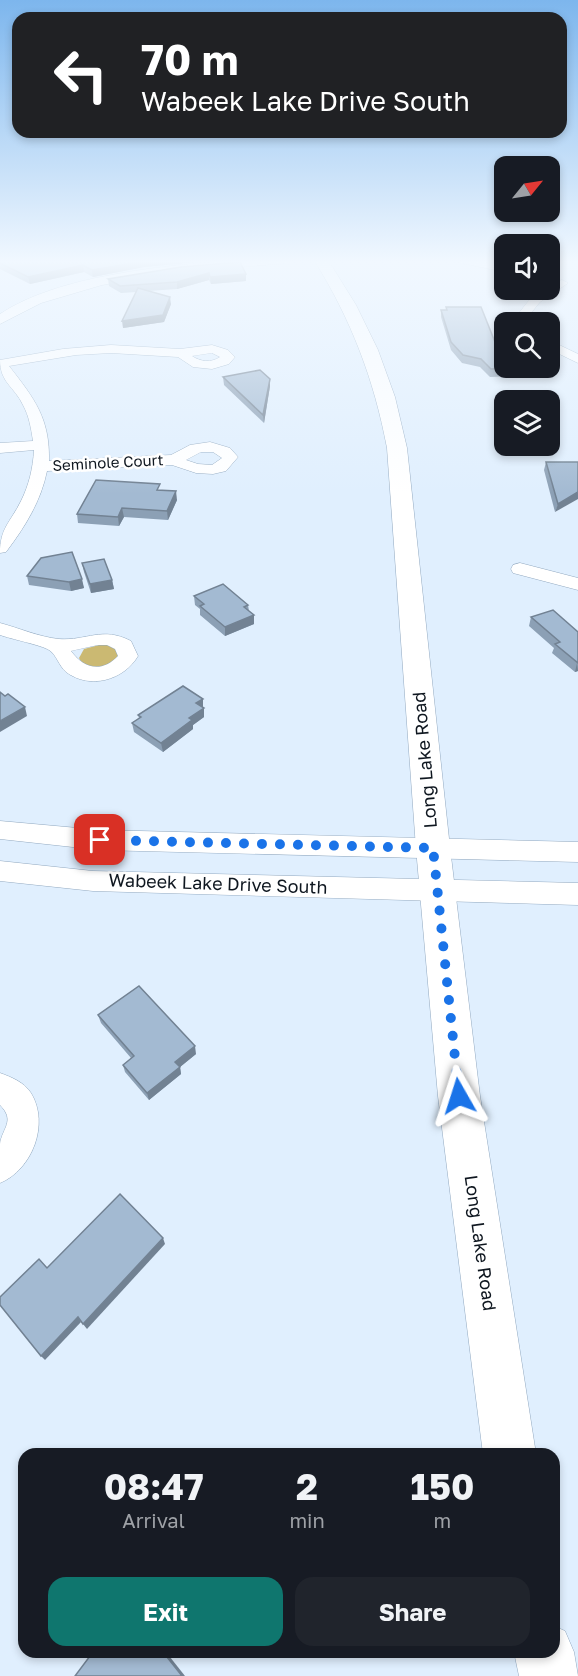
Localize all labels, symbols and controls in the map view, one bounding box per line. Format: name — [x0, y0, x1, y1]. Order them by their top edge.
text: 70 m — [141, 34, 238, 84]
icon: left — [42, 36, 120, 114]
text: Wabeek Lake Drive South — [141, 85, 470, 117]
north arrow — [494, 156, 560, 222]
map controls — [494, 156, 560, 456]
button: sound — [494, 234, 560, 300]
button: search — [494, 312, 560, 378]
button: layers — [494, 390, 560, 456]
street label: Seminole Court — [52, 450, 164, 474]
street label: Long Lake Road — [407, 691, 441, 829]
pin — [74, 814, 125, 865]
icon: arrive — [83, 823, 116, 856]
street label: Wabeek Lake Drive South — [108, 868, 328, 898]
position arrow — [427, 1064, 491, 1128]
street label: Long Lake Road — [461, 1174, 501, 1312]
text: 08:47 — [104, 1465, 204, 1508]
text: 2 — [296, 1465, 318, 1508]
text: 150 — [410, 1465, 474, 1508]
text: Arrival — [122, 1508, 185, 1532]
text: min — [289, 1508, 325, 1532]
text: m — [434, 1508, 451, 1532]
button: Exit — [48, 1577, 283, 1646]
button: Share — [295, 1577, 530, 1646]

